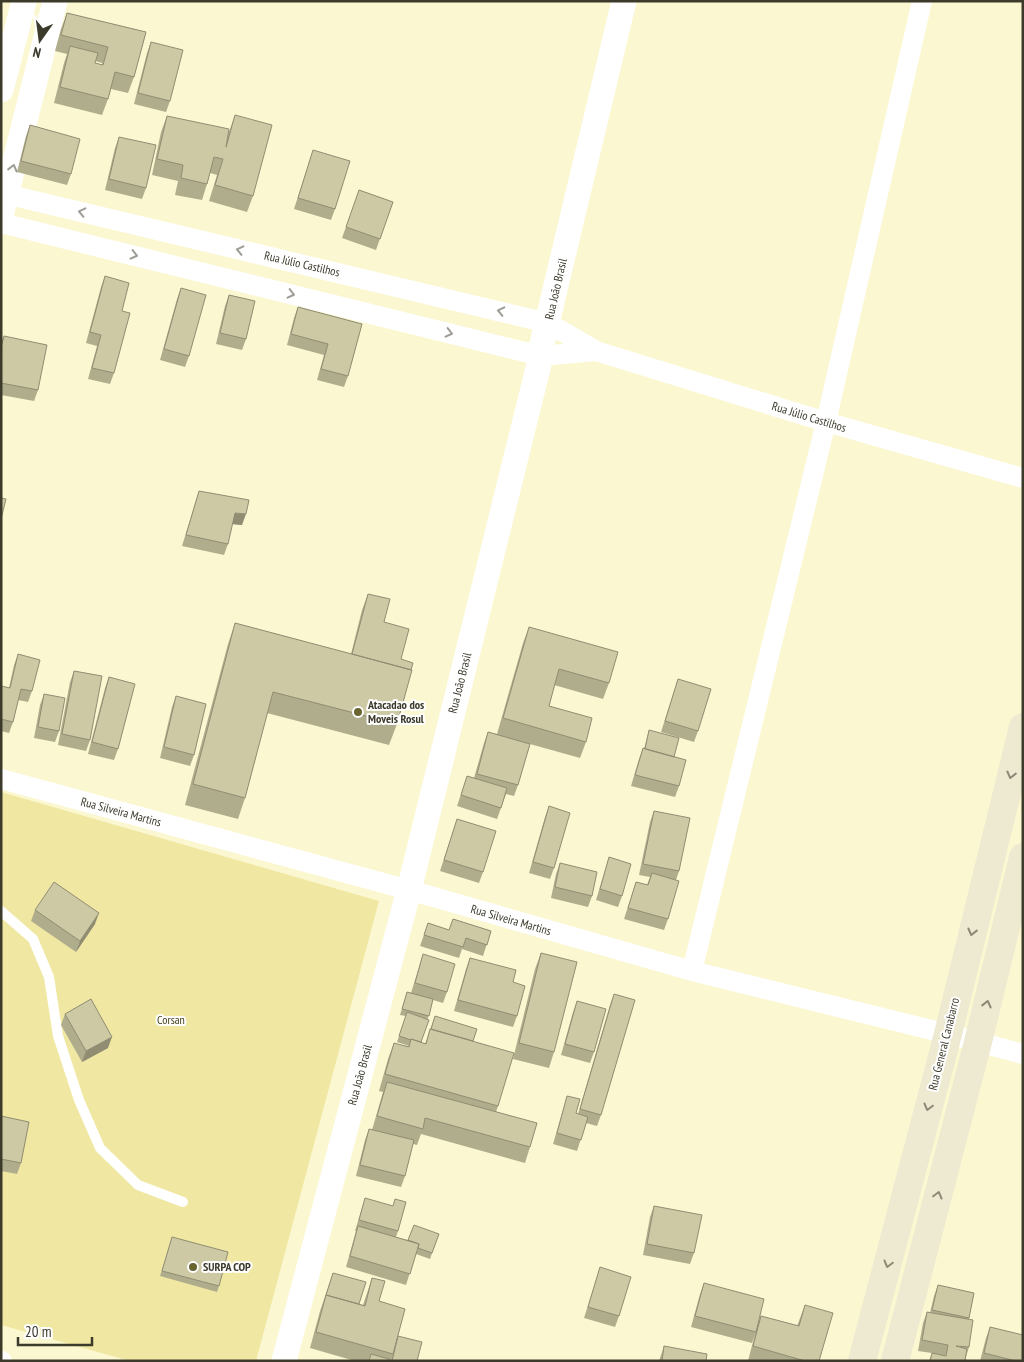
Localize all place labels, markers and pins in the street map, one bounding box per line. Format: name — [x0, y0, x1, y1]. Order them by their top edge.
place label: Atacadao dos Moveis Rosul — [367, 697, 424, 726]
marker: Atacadao dos Moveis Rosul — [352, 706, 364, 718]
place label: SURPA COP — [203, 1259, 251, 1274]
marker: SURPA COP — [187, 1261, 199, 1273]

